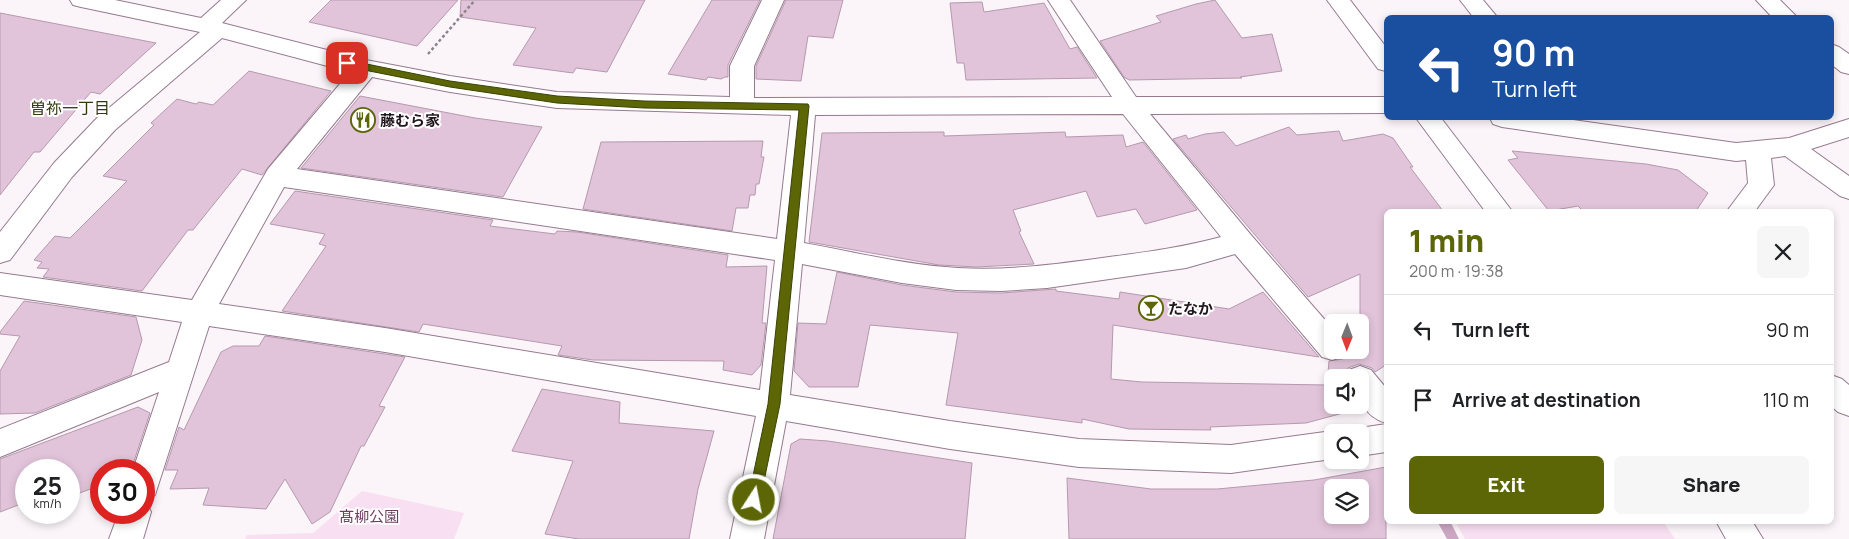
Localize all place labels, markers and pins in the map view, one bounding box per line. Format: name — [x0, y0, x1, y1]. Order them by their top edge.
pin — [326, 42, 368, 84]
restaurant icon: 藤むら家 — [350, 107, 376, 133]
place label: 藤むら家 — [380, 110, 440, 131]
bar icon: たなか — [1138, 295, 1164, 321]
place label: たなか — [1168, 298, 1213, 319]

